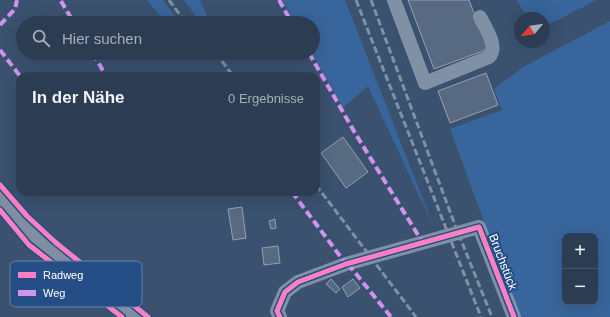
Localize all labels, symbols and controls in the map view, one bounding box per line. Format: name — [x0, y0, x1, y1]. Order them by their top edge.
north arrow — [514, 12, 550, 48]
search box — [16, 16, 320, 60]
icon: search — [30, 27, 52, 49]
text: Hier suchen — [62, 30, 142, 47]
text: In der Nähe — [32, 88, 125, 107]
text: 0 Ergebnisse — [228, 91, 304, 106]
street label: Bruchstück — [486, 232, 521, 293]
map controls — [562, 233, 598, 305]
button: + — [562, 233, 598, 269]
legend — [10, 261, 142, 307]
text: Radweg — [43, 269, 83, 281]
button: − — [562, 269, 598, 305]
text: Weg — [43, 287, 65, 299]

